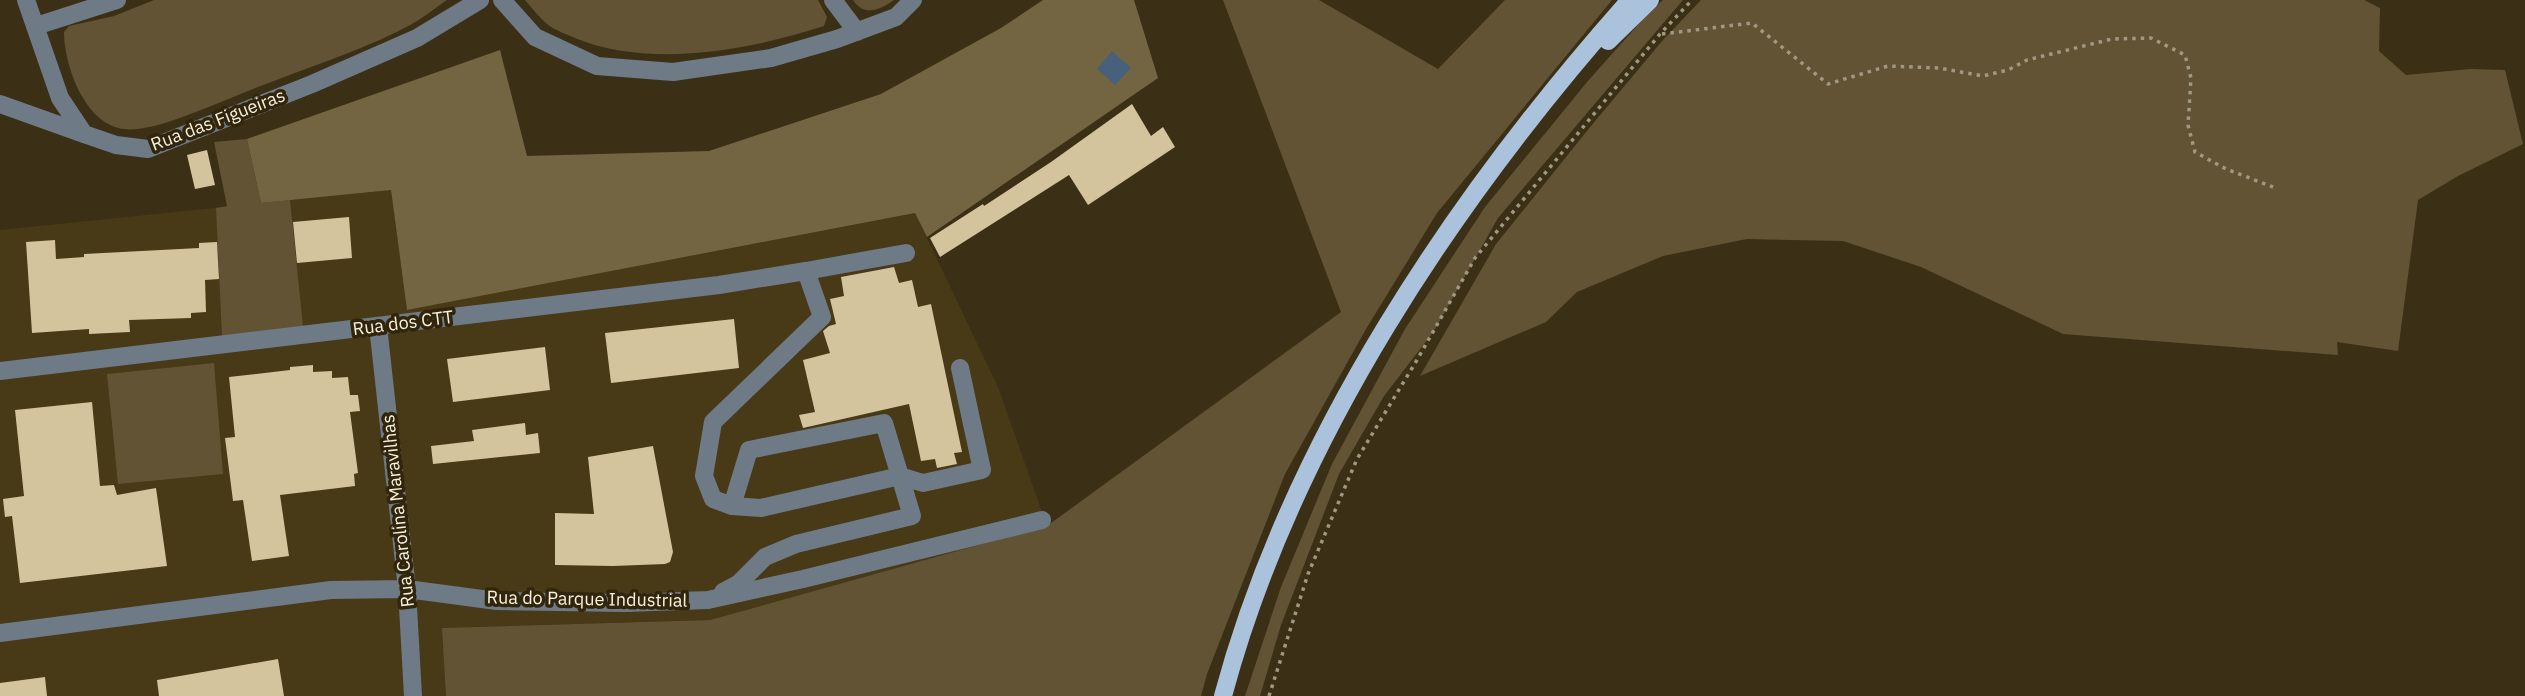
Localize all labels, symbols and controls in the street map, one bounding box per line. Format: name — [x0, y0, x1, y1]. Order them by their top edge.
street label: Rua das Figueiras — [147, 83, 288, 156]
street label: Rua dos CTT — [351, 305, 455, 340]
street label: Rua Carolina Maravilhas — [376, 414, 419, 609]
street label: Rua do Parque Industrial — [486, 585, 688, 612]

